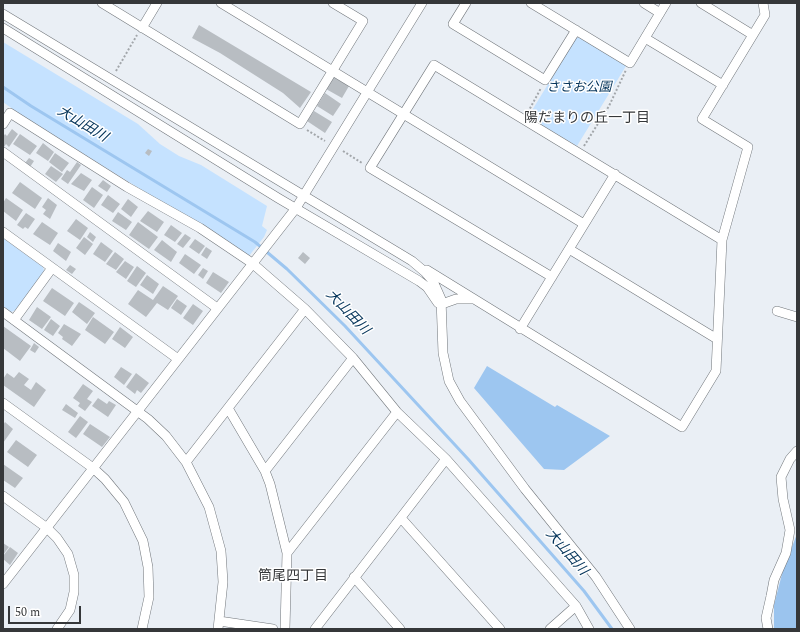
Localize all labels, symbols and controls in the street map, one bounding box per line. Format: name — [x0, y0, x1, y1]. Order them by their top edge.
park label: ささお公園 — [547, 80, 611, 96]
water label: 大山田川 — [54, 103, 110, 147]
district label: 陽だまりの丘一丁目 — [524, 111, 650, 127]
water label: 大山田川 — [322, 287, 372, 339]
water label: 大山田川 — [541, 526, 591, 580]
district label: 筒尾四丁目 — [258, 569, 328, 585]
scale bar — [10, 598, 83, 624]
text: 50 m — [15, 603, 40, 622]

